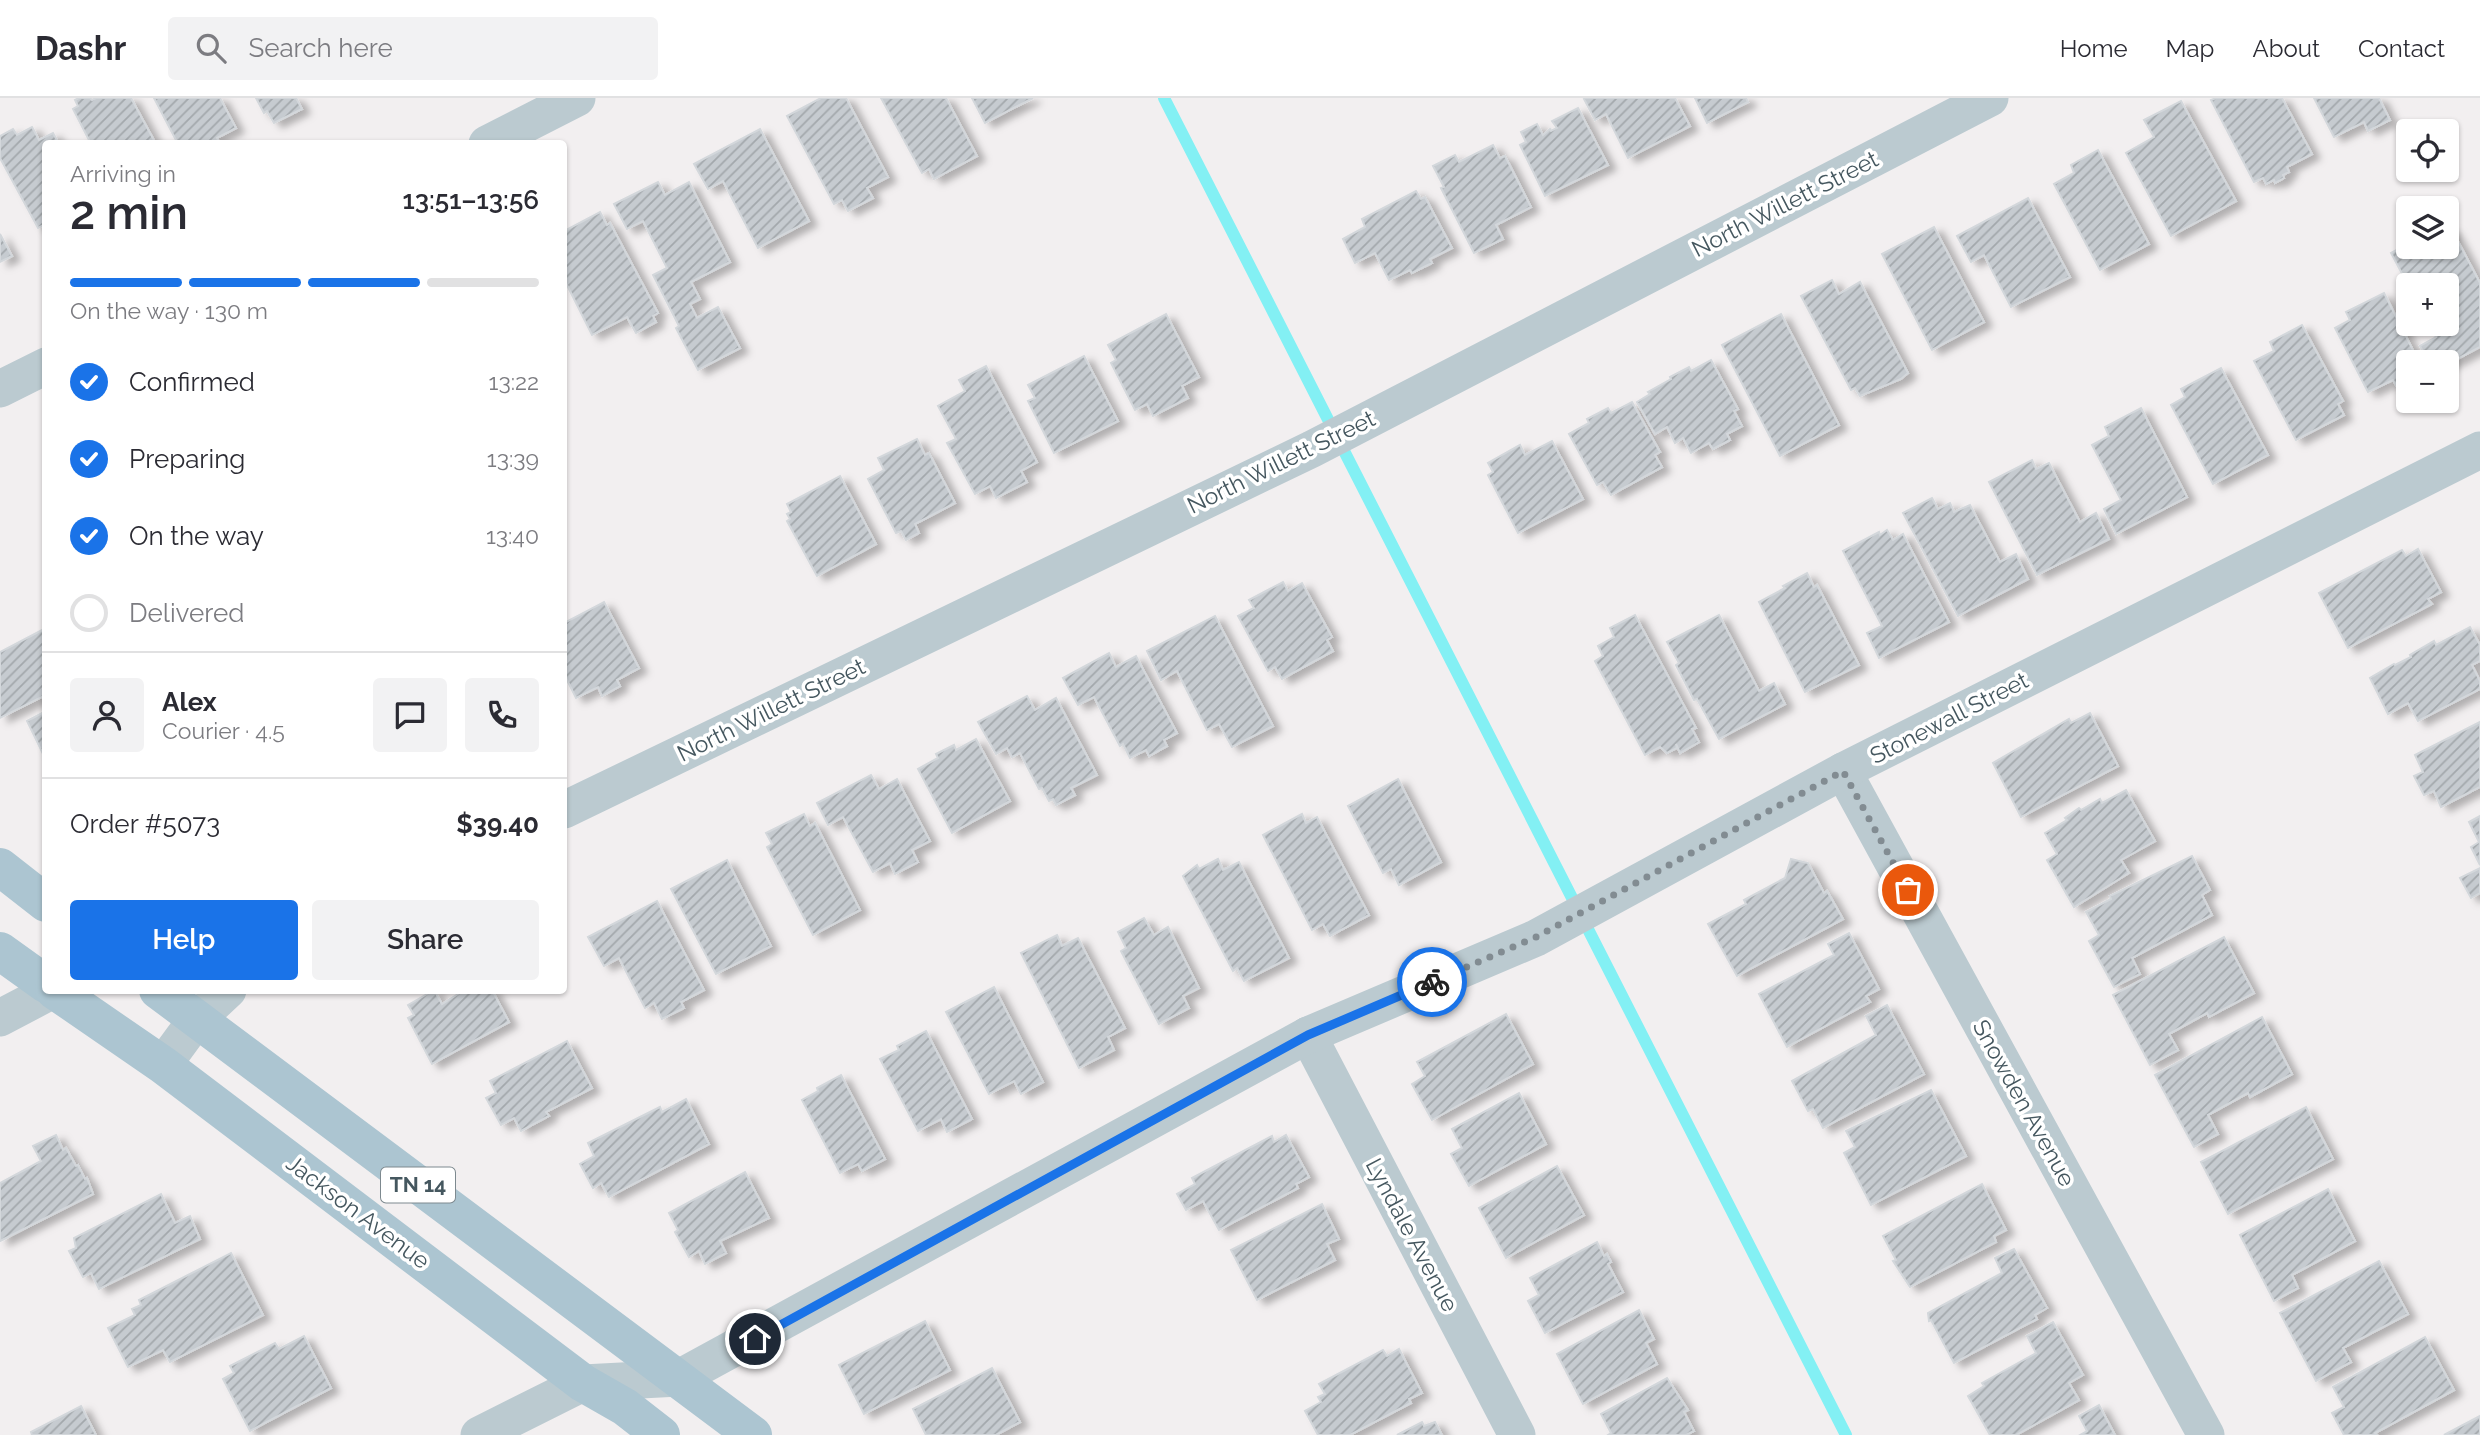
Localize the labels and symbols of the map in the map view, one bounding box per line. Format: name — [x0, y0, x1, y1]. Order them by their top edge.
street label: North Willett Street — [1687, 145, 1883, 262]
street label: North Willett Street — [1182, 404, 1379, 519]
street label: North Willett Street — [672, 652, 869, 767]
street label: Stonewall Street — [1865, 666, 2033, 769]
pin — [1878, 860, 1938, 920]
courier — [1397, 947, 1467, 1017]
street label: Snowden Avenue — [1968, 1015, 2081, 1191]
street label: Jackson Avenue — [281, 1149, 435, 1274]
street label: Lyndale Avenue — [1361, 1153, 1464, 1316]
road number: TN 14 — [381, 1168, 455, 1202]
pin — [725, 1309, 785, 1369]

